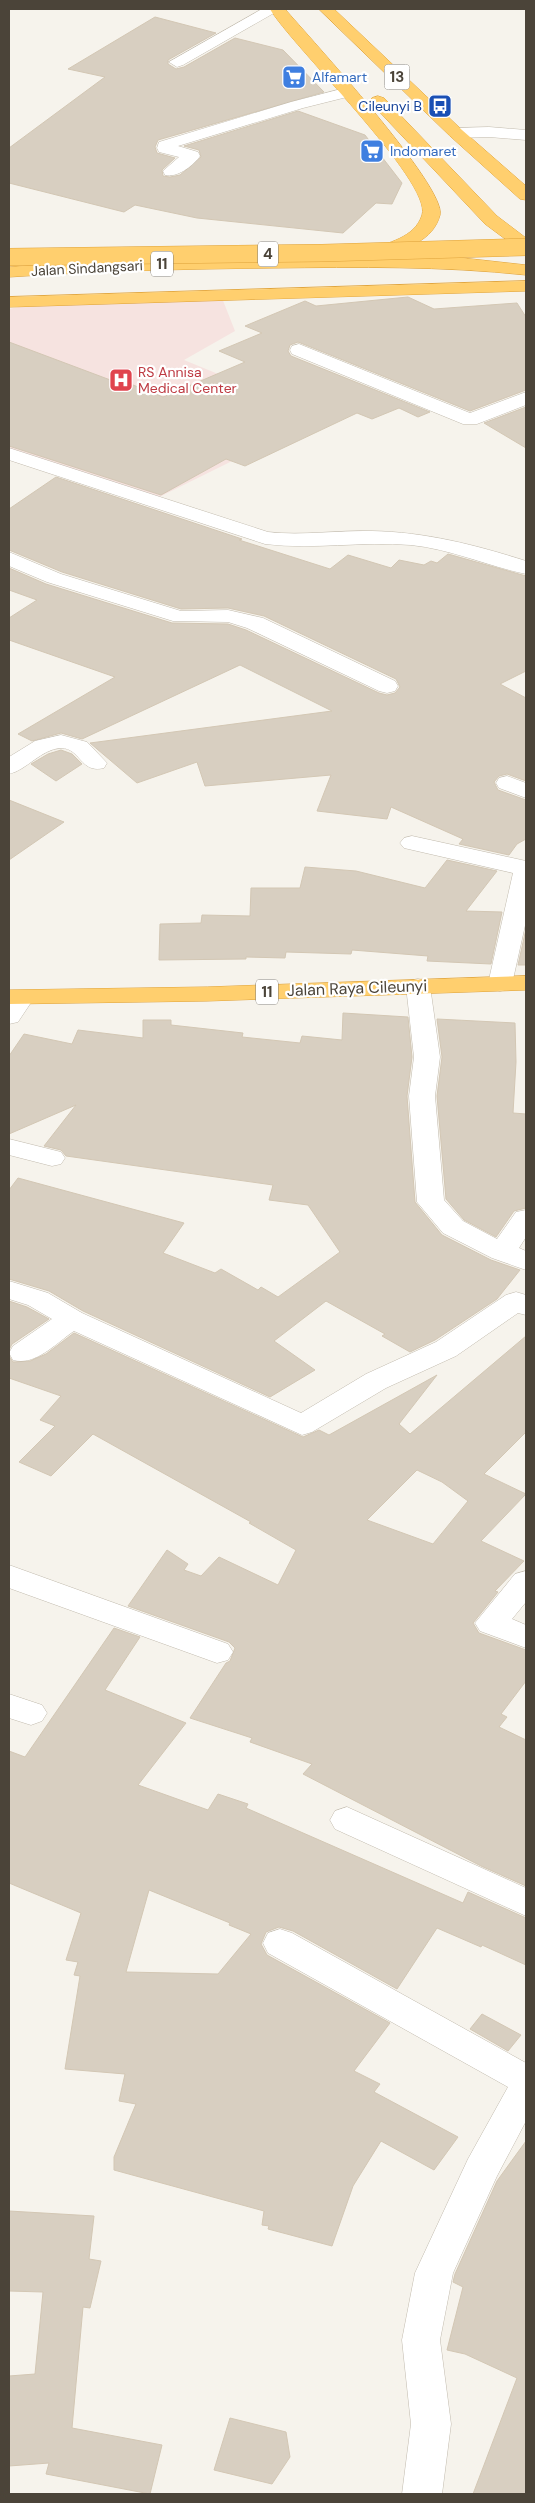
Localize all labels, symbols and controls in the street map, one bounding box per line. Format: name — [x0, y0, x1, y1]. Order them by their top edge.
supermarket icon: Alfamart — [281, 64, 307, 90]
road number: 13 — [384, 64, 410, 90]
place label: Alfamart — [312, 68, 367, 86]
bus stop icon: Cileunyi B — [427, 93, 453, 119]
place label: Cileunyi B — [358, 97, 422, 115]
supermarket icon: Indomaret — [359, 138, 385, 164]
place label: Indomaret — [390, 142, 457, 160]
road number: 4 — [258, 242, 278, 266]
road number: 11 — [151, 252, 173, 276]
street label: Jalan Sindangsari — [31, 256, 143, 280]
place label: RS Annisa Medical Center — [138, 363, 237, 397]
hospital icon: RS Annisa Medical Center — [108, 367, 134, 393]
street label: Jalan Raya Cileunyi — [286, 975, 428, 1001]
road number: 11 — [256, 980, 278, 1004]

